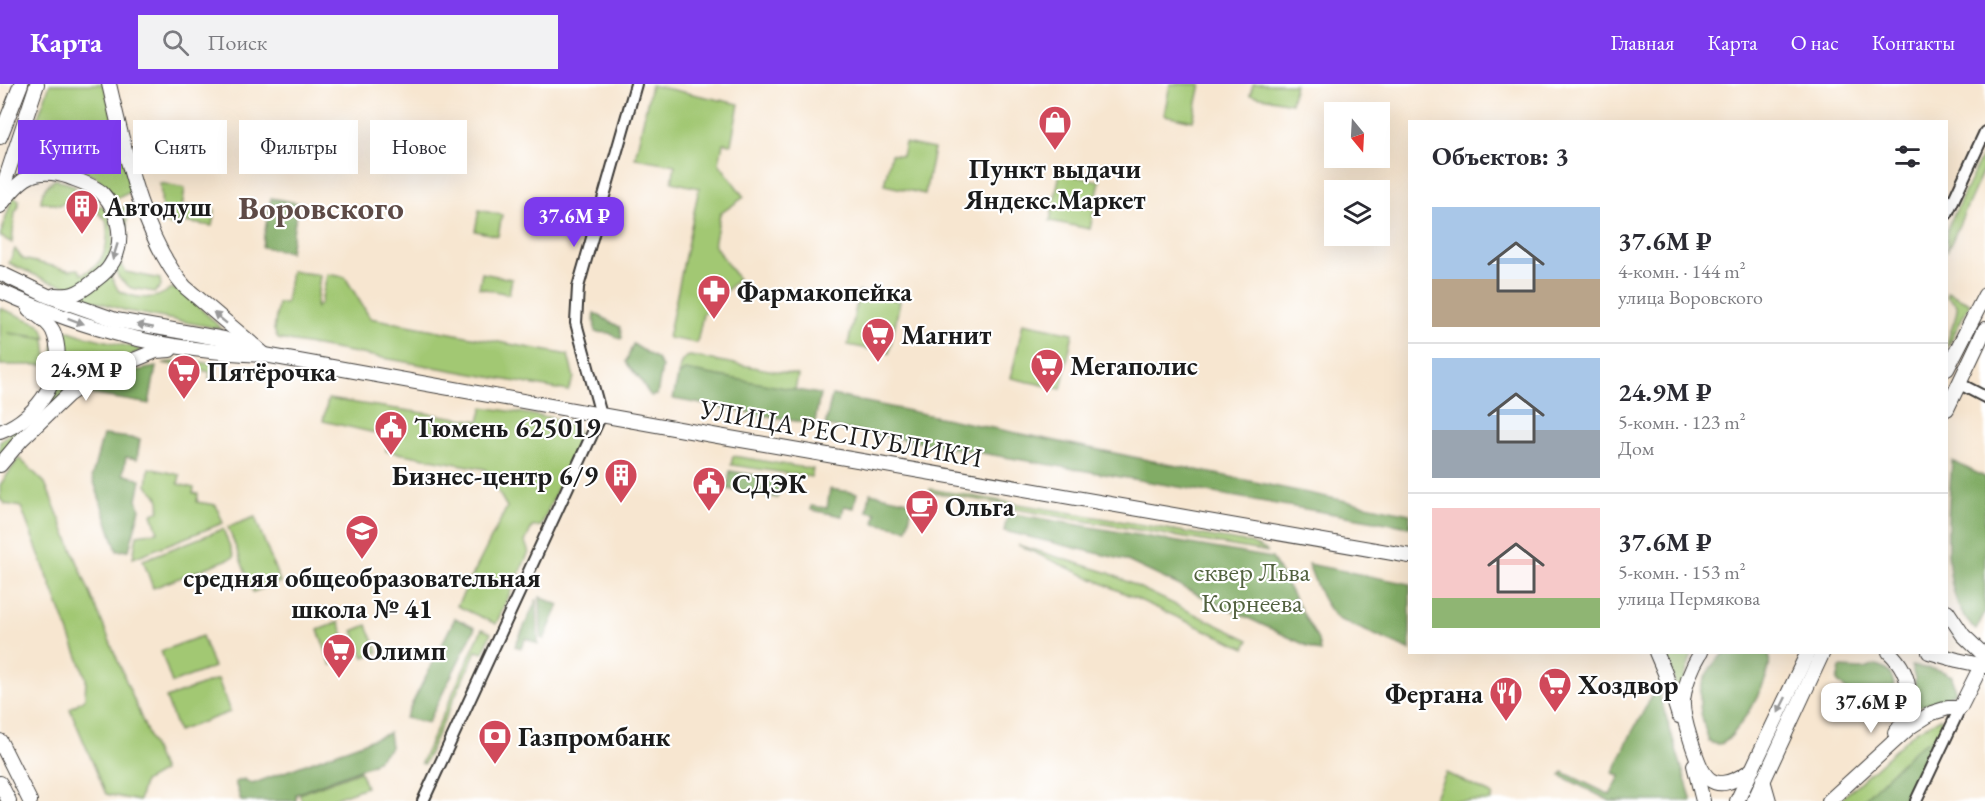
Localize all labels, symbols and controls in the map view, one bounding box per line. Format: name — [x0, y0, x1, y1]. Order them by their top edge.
search box — [138, 15, 558, 69]
text: Карта — [30, 24, 102, 60]
icon: search — [159, 26, 192, 59]
text: Поиск — [207, 28, 267, 57]
text: Главная — [1610, 29, 1674, 56]
text: Карта — [1707, 29, 1758, 56]
text: О нас — [1791, 29, 1839, 56]
text: Контакты — [1872, 29, 1955, 56]
north arrow — [1324, 102, 1390, 168]
map controls — [1324, 102, 1390, 246]
shop icon: Пункт выдачи Яндекс.Маркет — [1037, 104, 1073, 151]
chip: Купить — [18, 120, 121, 174]
chip: Снять — [133, 120, 227, 174]
chip: Фильтры — [239, 120, 358, 174]
chip: Новое — [370, 120, 467, 174]
text: Объектов: 3 — [1432, 139, 1569, 173]
icon: filters — [1891, 140, 1924, 173]
place label: Пункт выдачи Яндекс.Маркет — [963, 151, 1146, 217]
button: layers — [1324, 180, 1390, 246]
district label: Воровского — [238, 186, 404, 229]
building icon: Автодуш — [64, 188, 100, 235]
place label: Автодуш — [104, 189, 212, 224]
pin: 37.6M ₽ — [519, 197, 629, 248]
text: 37.6M ₽ — [538, 203, 610, 229]
text: 37.6M ₽ — [1618, 224, 1712, 258]
icon: home — [1480, 231, 1552, 303]
one-way arrow — [110, 243, 119, 261]
text: 4-комн. · 144 m² — [1618, 258, 1746, 284]
pharmacy icon: Фармакопейка — [696, 273, 732, 320]
place label: Фармакопейка — [737, 274, 912, 309]
text: улица Воровского — [1618, 284, 1763, 310]
one-way arrow — [212, 312, 227, 324]
supermarket icon: Магнит — [860, 316, 896, 363]
one-way arrow — [67, 317, 85, 327]
place label: Магнит — [901, 317, 991, 352]
one-way arrow — [136, 321, 155, 330]
supermarket icon: Мегаполис — [1029, 347, 1065, 394]
place label: Мегаполис — [1070, 348, 1198, 383]
pin: 24.9M ₽ — [31, 351, 141, 402]
supermarket icon: Пятёрочка — [166, 353, 202, 400]
place label: Пятёрочка — [207, 354, 336, 389]
text: 24.9M ₽ — [50, 357, 122, 383]
text: 24.9M ₽ — [1618, 375, 1712, 409]
icon: home — [1480, 382, 1552, 454]
street label: УЛИЦА РЕСПУБЛИКИ — [696, 391, 985, 475]
public building icon: Тюмень 625019 — [373, 409, 409, 456]
text: 5-комн. · 123 m² — [1618, 409, 1746, 435]
place label: Тюмень 625019 — [414, 410, 601, 445]
text: Дом — [1618, 435, 1654, 461]
building icon: Бизнес-центр 6/9 — [603, 457, 639, 504]
place label: Бизнес-центр 6/9 — [392, 458, 598, 493]
public building icon: СДЭК — [691, 465, 727, 512]
place label: СДЭК — [732, 466, 808, 501]
cafe icon: Ольга — [904, 488, 940, 535]
place label: Ольга — [945, 489, 1015, 524]
school or university icon: средняя общеобразовательная школа № 41 — [344, 513, 380, 560]
text: 37.6M ₽ — [1618, 525, 1712, 559]
icon: home — [1480, 532, 1552, 604]
park label: сквер Льва Корнеева — [1194, 554, 1311, 620]
text: 5-комн. · 153 m² — [1618, 559, 1746, 585]
place label: средняя общеобразовательная школа № 41 — [183, 560, 541, 626]
text: улица Пермякова — [1618, 585, 1760, 611]
supermarket icon: Олимп — [321, 632, 357, 679]
place label: Олимп — [362, 633, 446, 668]
supermarket icon: Хоздвор — [1537, 666, 1573, 713]
place label: Хоздвор — [1577, 667, 1678, 702]
restaurant icon: Фергана — [1488, 675, 1524, 722]
place label: Фергана — [1385, 676, 1483, 711]
pin: 37.6M ₽ — [1816, 683, 1926, 734]
text: 37.6M ₽ — [1835, 689, 1907, 715]
one-way arrow — [1778, 697, 1787, 714]
bank icon: Газпромбанк — [477, 718, 513, 765]
place label: Газпромбанк — [518, 719, 671, 754]

